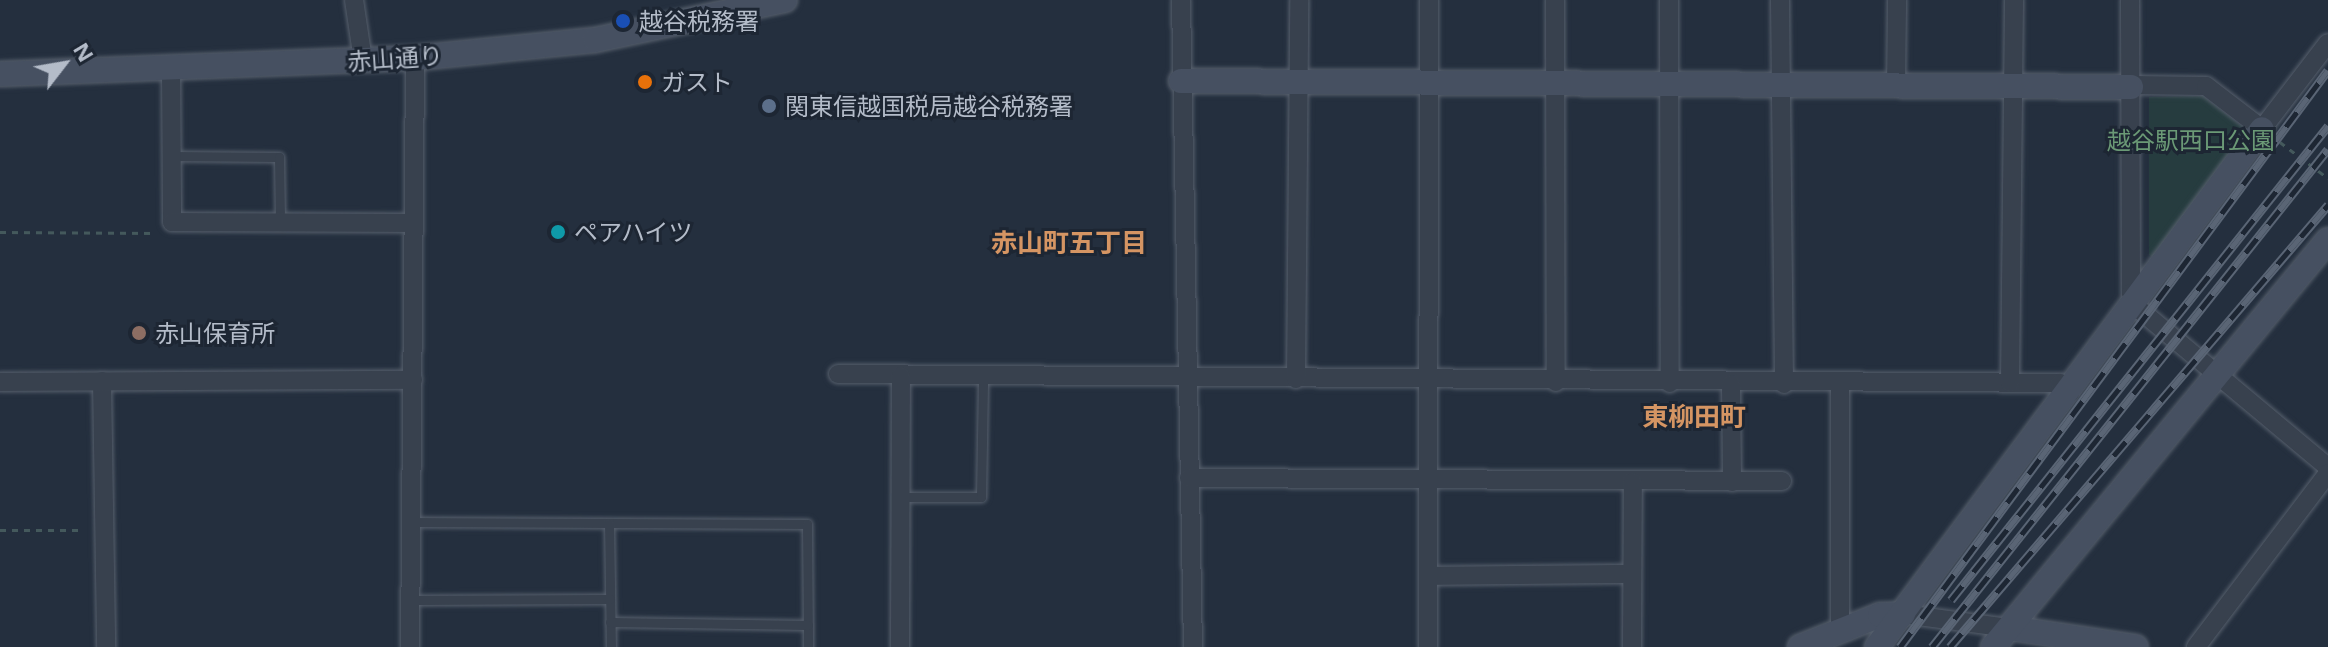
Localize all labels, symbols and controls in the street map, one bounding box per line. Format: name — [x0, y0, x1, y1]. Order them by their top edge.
place label: 越谷税務署 — [639, 7, 759, 35]
marker: 越谷税務署 — [614, 12, 632, 30]
north arrow — [24, 24, 104, 104]
text: N — [67, 36, 102, 67]
street label: 赤山通り — [346, 40, 444, 76]
place label: ガスト — [661, 68, 733, 96]
marker: ガスト — [636, 73, 654, 91]
place label: 関東信越国税局越谷税務署 — [785, 92, 1073, 120]
marker: 関東信越国税局越谷税務署 — [760, 97, 778, 115]
park label: 越谷駅西口公園 — [2107, 126, 2275, 154]
place label: ペアハイツ — [574, 218, 694, 246]
marker: ペアハイツ — [549, 223, 567, 241]
district label: 赤山町五丁目 — [991, 227, 1147, 259]
place label: 赤山保育所 — [155, 319, 275, 347]
marker: 赤山保育所 — [130, 324, 148, 342]
district label: 東柳田町 — [1642, 401, 1746, 433]

